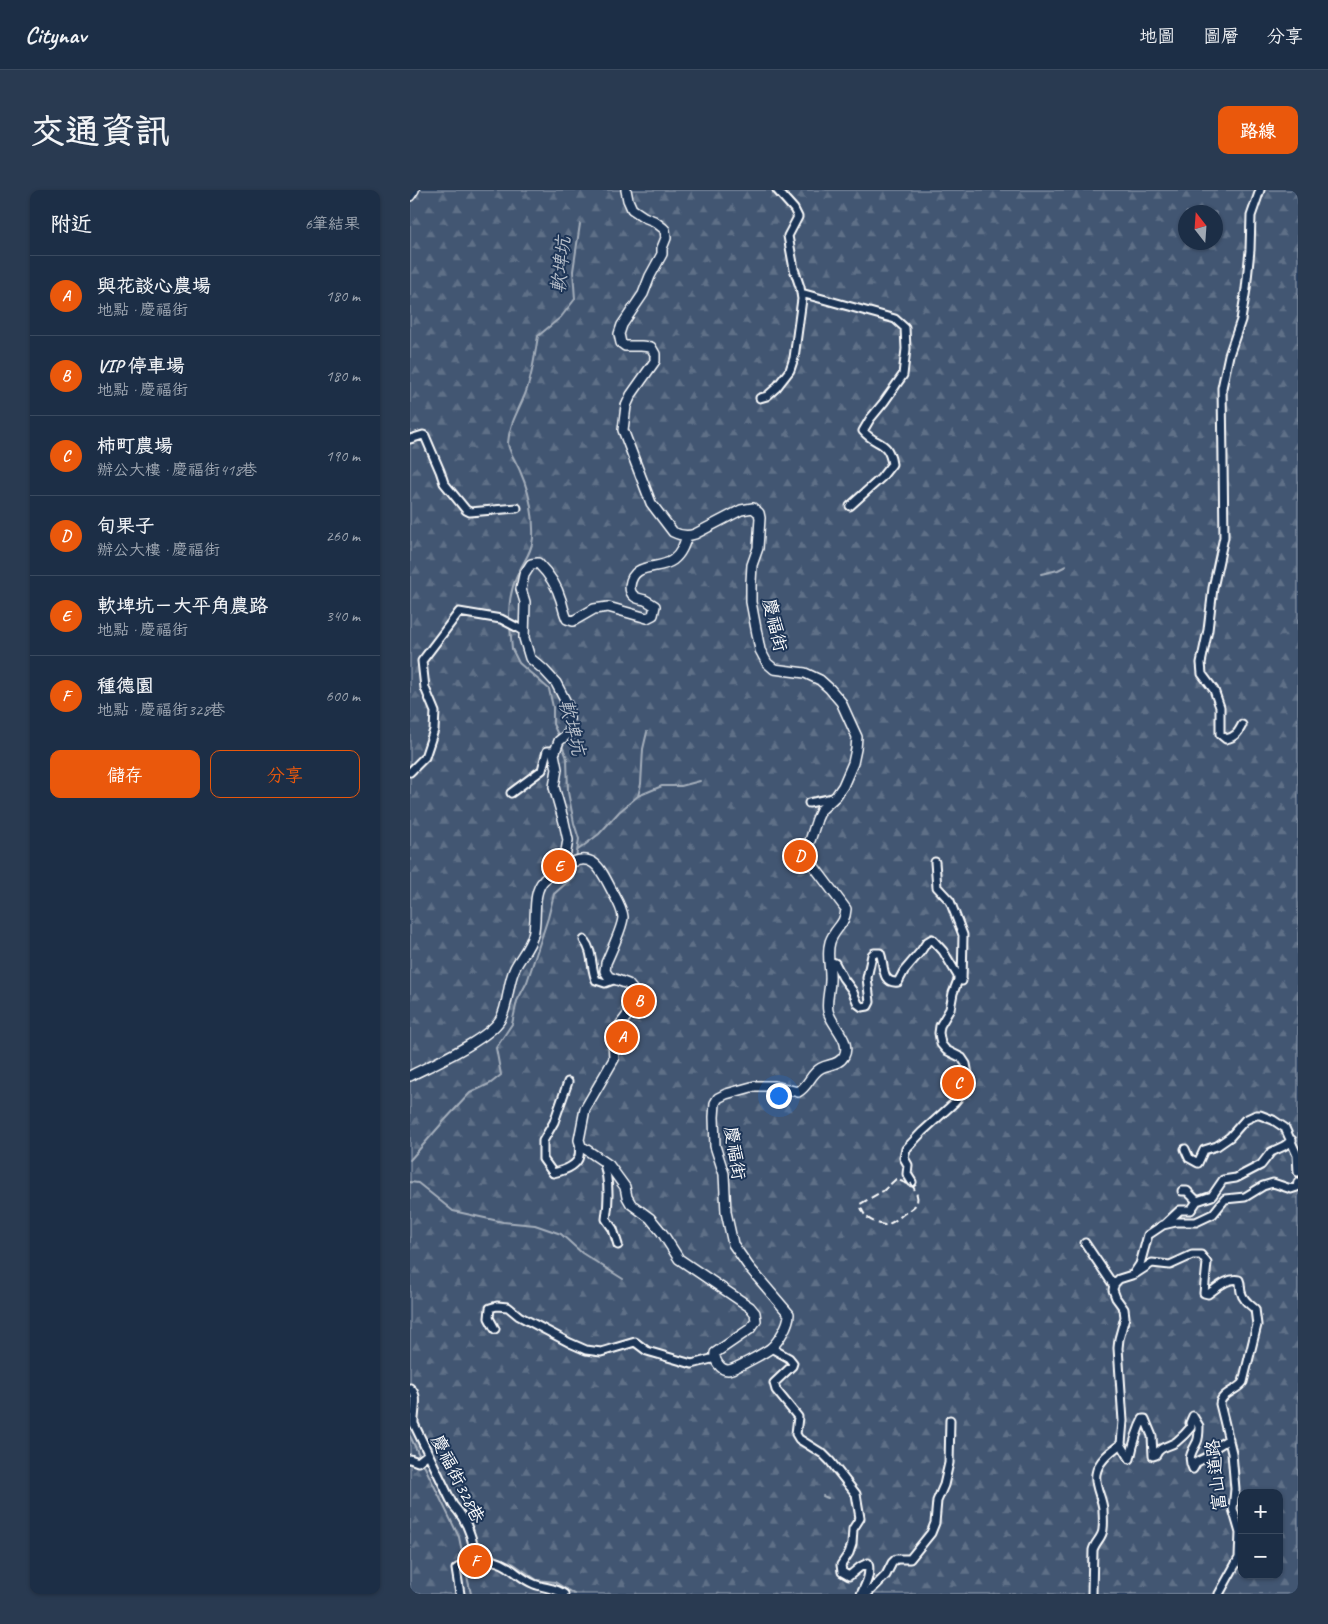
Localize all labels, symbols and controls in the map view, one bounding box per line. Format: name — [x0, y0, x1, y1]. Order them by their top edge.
text: Citynav — [25, 20, 86, 50]
text: 地圖 — [1139, 25, 1175, 47]
text: 圖層 — [1203, 25, 1239, 47]
text: 分享 — [1267, 25, 1303, 47]
button: 路線 — [1218, 106, 1298, 154]
text: 交通資訊 — [30, 109, 170, 154]
north arrow — [1178, 205, 1223, 250]
text: 附近 — [50, 211, 92, 237]
text: 6筆結果 — [305, 214, 360, 234]
water label: 軟埤坑 — [546, 233, 576, 295]
text: 與花談心農場 — [97, 274, 211, 298]
text: A — [62, 286, 70, 306]
text: 180 m — [326, 286, 360, 306]
text: 地點 · 慶福街 — [97, 300, 188, 320]
text: VIP 停車場 — [97, 354, 185, 378]
text: B — [62, 366, 70, 386]
text: 180 m — [326, 366, 360, 386]
text: 地點 · 慶福街 — [97, 380, 188, 400]
text: 柿町農場 — [97, 434, 173, 458]
text: C — [62, 446, 70, 466]
text: 190 m — [326, 446, 360, 466]
text: 辦公大樓 · 慶福街418巷 — [97, 460, 257, 480]
text: 旬果子 — [97, 514, 154, 538]
text: D — [61, 526, 71, 546]
text: 260 m — [326, 526, 360, 546]
text: 辦公大樓 · 慶福街 — [97, 540, 220, 560]
text: 軟埤坑－大平角農路 — [97, 594, 268, 618]
street label: 慶福街 — [758, 596, 792, 654]
text: E — [62, 606, 70, 626]
text: 340 m — [326, 606, 360, 626]
text: 地點 · 慶福街 — [97, 620, 188, 640]
text: 種德園 — [97, 674, 154, 698]
text: F — [62, 686, 70, 706]
text: 600 m — [326, 686, 360, 706]
water label: 軟埤坑 — [553, 696, 591, 759]
text: 地點 · 慶福街328巷 — [97, 700, 225, 720]
button: 儲存 — [50, 750, 200, 798]
button: 分享 — [210, 750, 360, 798]
pin: D — [784, 837, 816, 875]
pin: E — [543, 847, 575, 885]
pin: B — [623, 982, 655, 1020]
pin: A — [606, 1018, 638, 1056]
pin: C — [942, 1064, 974, 1102]
your location — [766, 1083, 792, 1109]
street label: 慶福街 — [720, 1125, 750, 1181]
street label: 慶福街328巷 — [426, 1431, 490, 1527]
street label: 富山道路 — [1201, 1438, 1231, 1512]
map controls — [1238, 1489, 1283, 1579]
button: + — [1238, 1489, 1283, 1534]
button: − — [1238, 1534, 1283, 1579]
pin: F — [459, 1542, 491, 1580]

